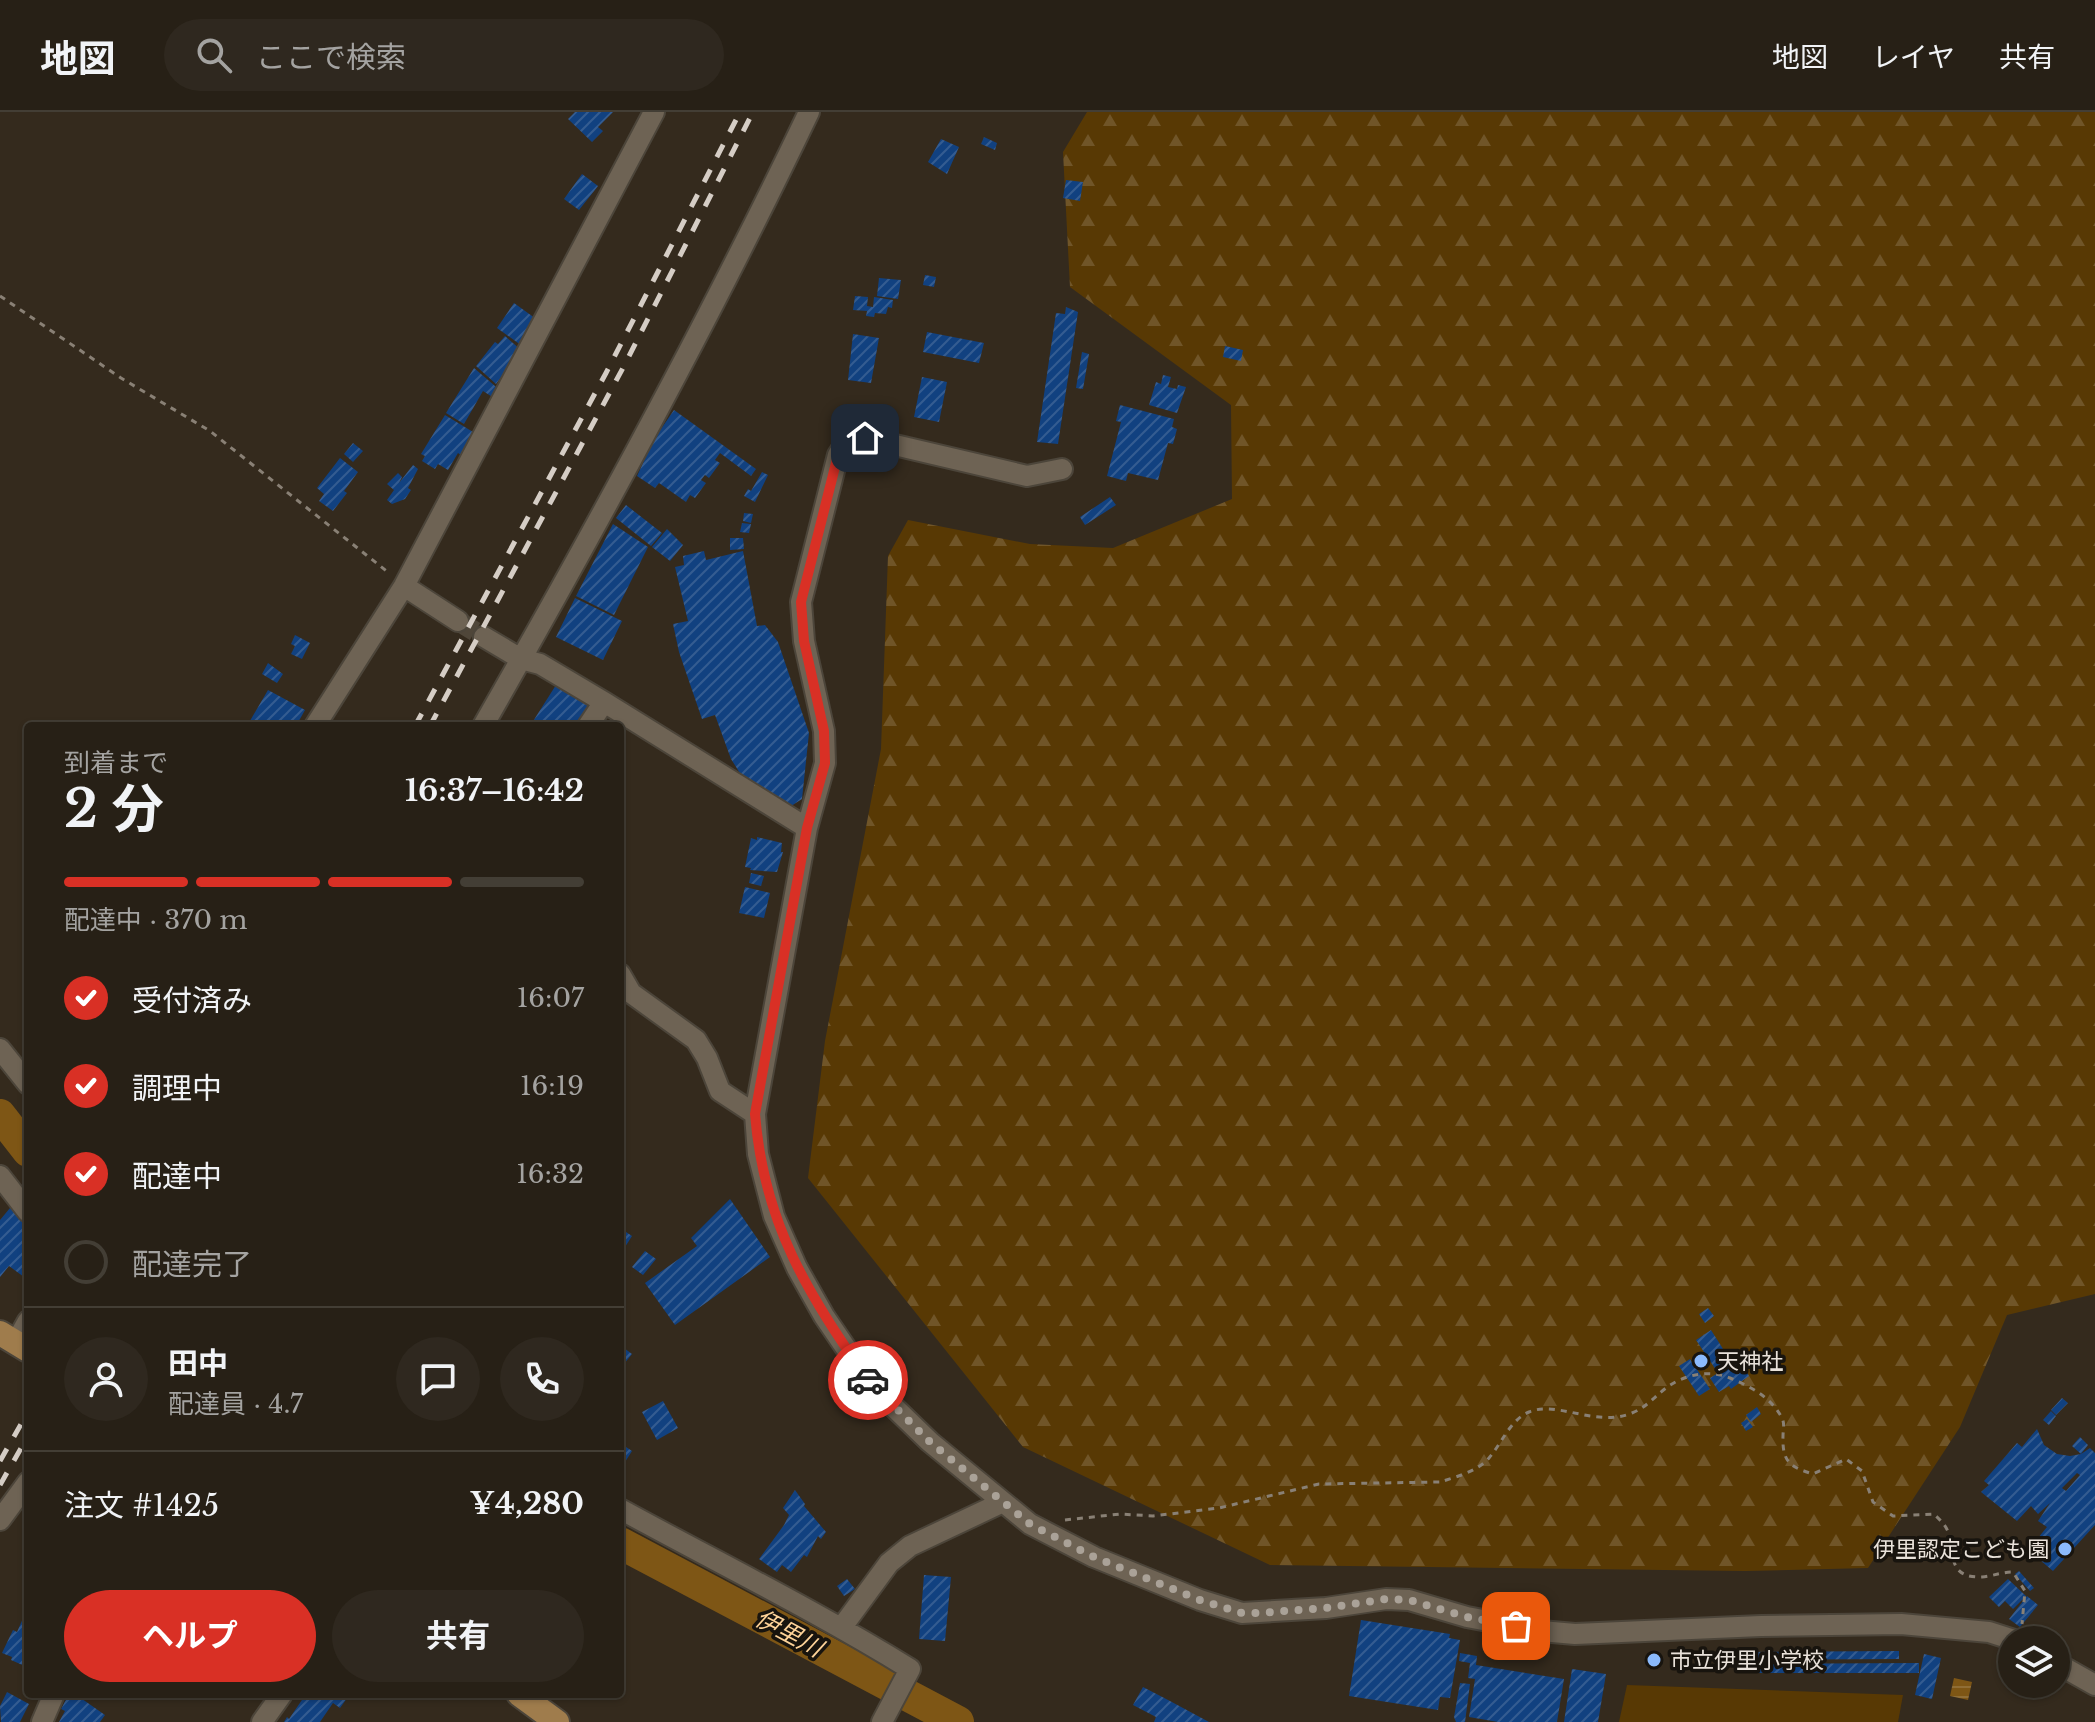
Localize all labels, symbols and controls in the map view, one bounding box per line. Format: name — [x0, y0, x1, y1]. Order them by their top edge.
search box — [164, 19, 724, 91]
icon: search — [192, 33, 236, 77]
text: 地図 — [40, 35, 116, 82]
text: ここで検索 — [256, 39, 406, 76]
text: 地図 — [1772, 40, 1828, 75]
text: レイヤ — [1872, 40, 1955, 75]
text: 共有 — [1999, 40, 2055, 75]
pin — [831, 404, 899, 472]
icon: home — [843, 416, 887, 460]
text: 到着まで — [64, 747, 168, 779]
text: 16:37–16:42 — [405, 772, 584, 809]
text: 2 分 — [64, 777, 164, 841]
text: 配達中 · 370 m — [64, 904, 247, 936]
icon: check — [64, 976, 108, 1020]
text: 受付済み — [132, 982, 252, 1019]
text: 16:07 — [517, 982, 584, 1014]
icon: check — [64, 1064, 108, 1108]
text: 調理中 — [132, 1070, 222, 1107]
text: 16:19 — [520, 1070, 584, 1102]
icon: check — [64, 1152, 108, 1196]
text: 配達中 — [132, 1158, 222, 1195]
text: 16:32 — [516, 1158, 584, 1190]
text: 配達完了 — [132, 1246, 252, 1283]
button: person — [64, 1337, 148, 1421]
button: chat — [396, 1337, 480, 1421]
button: phone — [500, 1337, 584, 1421]
courier — [828, 1340, 908, 1420]
text: 田中 — [168, 1345, 228, 1382]
place label: 天神社 — [1717, 1348, 1783, 1375]
marker: 天神社 — [1692, 1352, 1710, 1370]
icon: car — [846, 1358, 890, 1402]
text: 配達員 · 4.7 — [168, 1388, 303, 1420]
text: ¥4,280 — [469, 1485, 584, 1522]
text: 注文 #1425 — [64, 1487, 219, 1524]
place label: 伊里認定こども園 — [1873, 1536, 2049, 1563]
marker: 伊里認定こども園 — [2056, 1540, 2074, 1558]
button: ヘルプ — [64, 1590, 316, 1682]
button: 共有 — [332, 1590, 584, 1682]
pin — [1482, 1592, 1550, 1660]
water label: 伊里川 — [750, 1603, 830, 1664]
icon: bag — [1494, 1604, 1538, 1648]
map controls — [1998, 1626, 2070, 1698]
button: layers — [1998, 1626, 2070, 1698]
place label: 市立伊里小学校 — [1670, 1647, 1824, 1674]
marker: 市立伊里小学校 — [1645, 1651, 1663, 1669]

